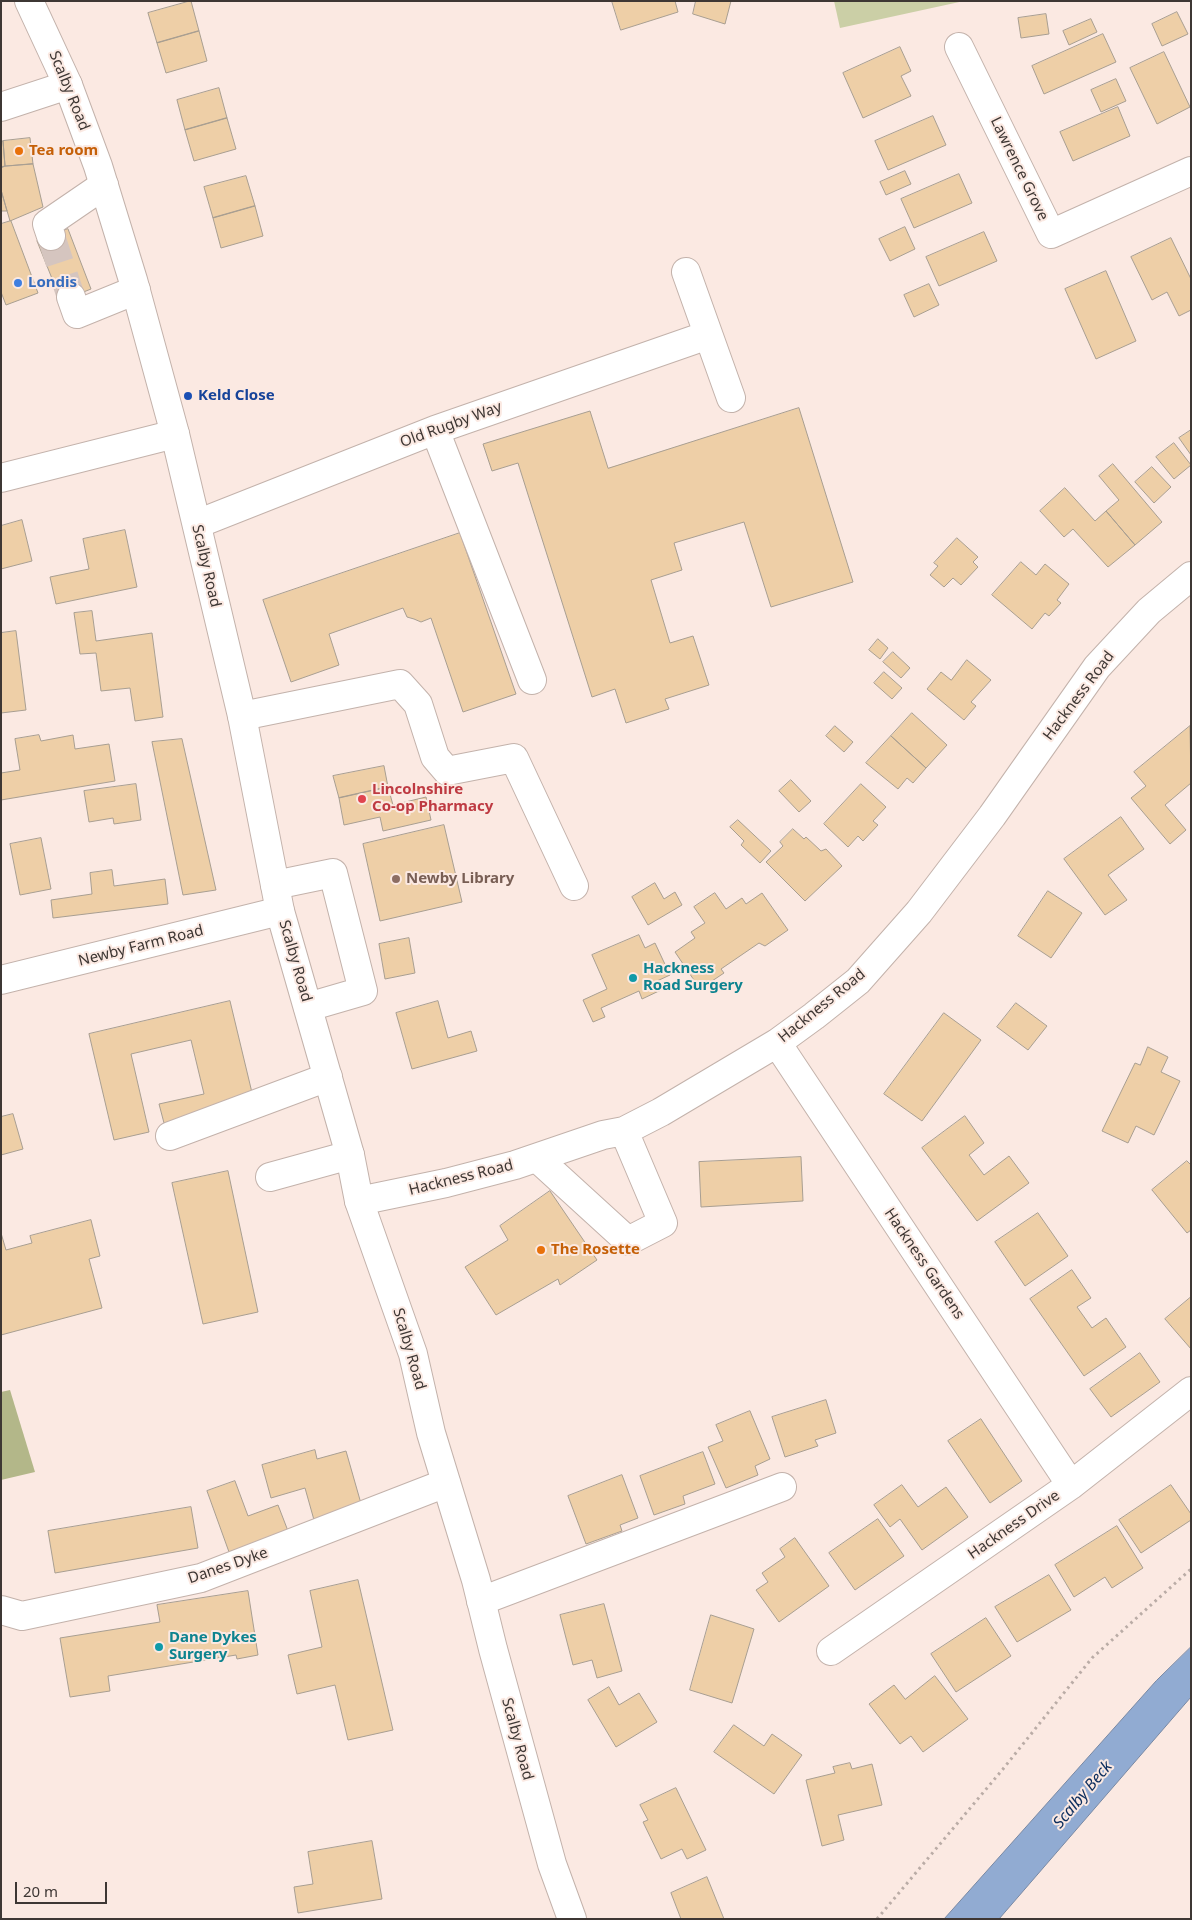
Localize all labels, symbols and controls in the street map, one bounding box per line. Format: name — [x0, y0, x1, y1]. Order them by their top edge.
street label: Scalby Road — [45, 49, 93, 133]
street label: Lawrence Grove — [986, 114, 1052, 224]
place label: Tea room — [29, 142, 98, 160]
marker: Tea room — [13, 145, 25, 157]
place label: Londis — [28, 274, 77, 292]
marker: Londis — [12, 277, 24, 289]
place label: Keld Close — [198, 387, 275, 405]
marker: Keld Close — [182, 390, 194, 402]
street label: Old Rugby Way — [398, 398, 504, 452]
street label: Scalby Road — [188, 523, 224, 609]
street label: Hackness Road — [1040, 648, 1118, 744]
place label: Lincolnshire Co-op Pharmacy — [372, 781, 493, 816]
marker: Lincolnshire Co-op Pharmacy — [356, 793, 368, 805]
place label: Newby Library — [406, 870, 514, 888]
marker: Newby Library — [390, 873, 402, 885]
street label: Scalby Road — [275, 918, 315, 1004]
street label: Newby Farm Road — [77, 922, 205, 970]
place label: Hackness Road Surgery — [643, 960, 743, 995]
street label: Hackness Road — [775, 965, 869, 1047]
marker: Hackness Road Surgery — [627, 972, 639, 984]
street label: Hackness Road — [407, 1156, 515, 1200]
street label: Hackness Gardens — [880, 1205, 968, 1323]
place label: The Rosette — [551, 1241, 640, 1259]
marker: The Rosette — [535, 1244, 547, 1256]
street label: Scalby Road — [389, 1306, 429, 1392]
street label: Hackness Drive — [965, 1487, 1063, 1563]
street label: Danes Dyke — [186, 1544, 270, 1588]
place label: Dane Dykes Surgery — [169, 1629, 257, 1664]
marker: Dane Dykes Surgery — [153, 1641, 165, 1653]
street label: Scalby Road — [497, 1696, 537, 1782]
water label: Scalby Beck — [1049, 1757, 1117, 1833]
scale bar — [18, 1872, 110, 1904]
text: 20 m — [23, 1881, 58, 1901]

